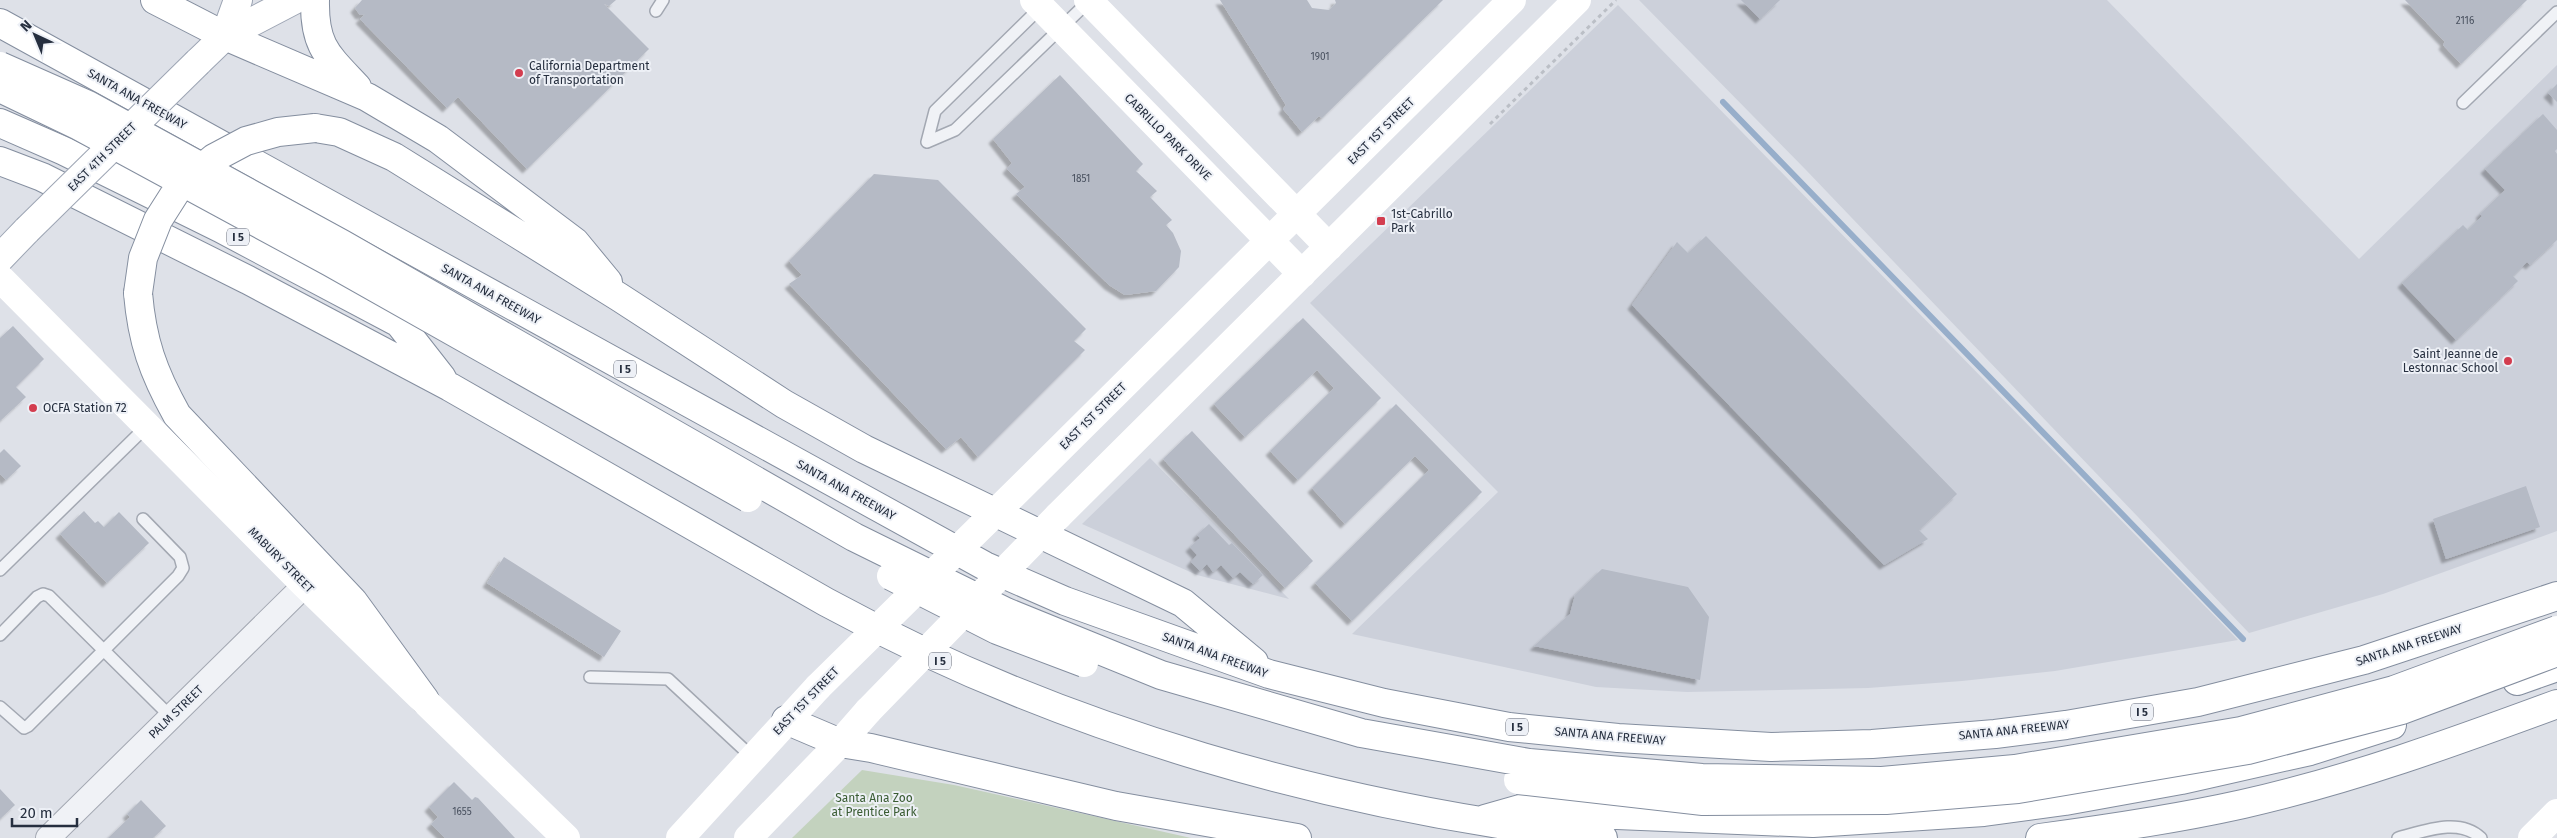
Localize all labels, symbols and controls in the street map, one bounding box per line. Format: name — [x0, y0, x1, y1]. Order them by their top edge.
north arrow — [10, 10, 60, 60]
house number: 2116 — [2456, 15, 2474, 27]
text: N — [17, 17, 36, 35]
house number: 1901 — [1310, 51, 1330, 63]
place label: California Department of Transportation — [529, 59, 650, 87]
street label: SANTA ANA FREEWAY — [85, 66, 189, 132]
marker: California Department of Transportation — [513, 67, 525, 79]
street label: CABRILLO PARK DRIVE — [1122, 91, 1214, 183]
street label: EAST 1ST STREET — [1345, 94, 1418, 167]
street label: EAST 4TH STREET — [65, 119, 140, 194]
house number: 1851 — [1072, 173, 1090, 185]
place label: 1st-Cabrillo Park — [1391, 207, 1453, 235]
marker: 1st-Cabrillo Park — [1375, 215, 1387, 227]
road number: I 5 — [227, 228, 249, 246]
street label: SANTA ANA FREEWAY — [439, 261, 543, 327]
place label: Saint Jeanne de Lestonnac School — [2403, 347, 2498, 375]
marker: Saint Jeanne de Lestonnac School — [2502, 355, 2514, 367]
road number: I 5 — [614, 360, 636, 378]
street label: EAST 1ST STREET — [1057, 379, 1130, 452]
place label: OCFA Station 72 — [43, 401, 127, 415]
marker: OCFA Station 72 — [27, 402, 39, 414]
street label: SANTA ANA FREEWAY — [794, 457, 898, 523]
street label: MABURY STREET — [245, 524, 317, 596]
street label: SANTA ANA FREEWAY — [2354, 621, 2464, 669]
street label: SANTA ANA FREEWAY — [1160, 629, 1270, 681]
road number: I 5 — [929, 652, 951, 669]
street label: EAST 1ST STREET — [770, 664, 842, 738]
street label: PALM STREET — [146, 682, 207, 741]
road number: I 5 — [2131, 704, 2153, 720]
street label: SANTA ANA FREEWAY — [1958, 717, 2070, 743]
road number: I 5 — [1506, 719, 1528, 736]
street label: SANTA ANA FREEWAY — [1554, 724, 1666, 748]
park label: Santa Ana Zoo at Prentice Park — [831, 791, 917, 819]
scale bar — [12, 796, 78, 828]
text: 20 m — [20, 804, 53, 822]
house number: 1655 — [452, 806, 472, 818]

